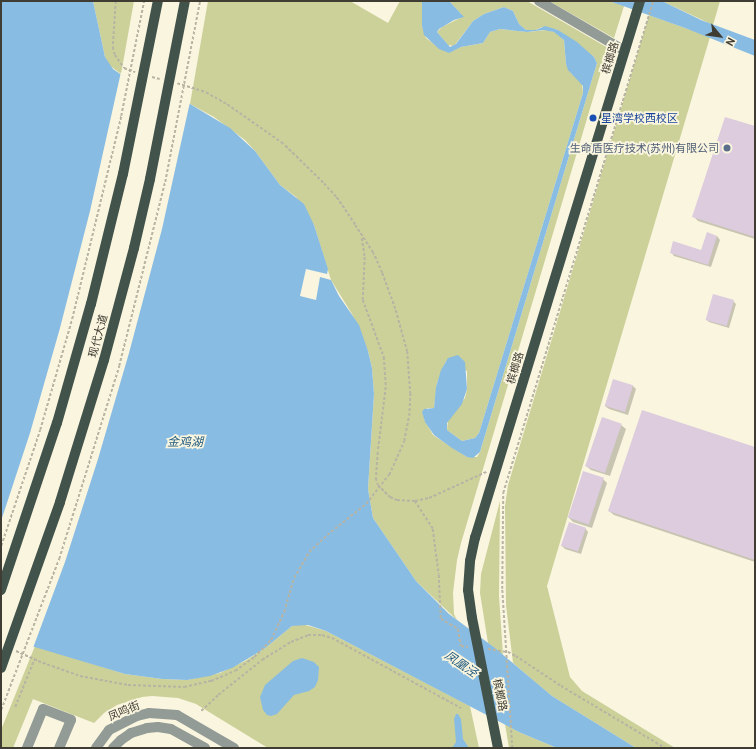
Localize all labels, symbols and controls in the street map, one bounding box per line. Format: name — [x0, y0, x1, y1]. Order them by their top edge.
north arrow — [700, 16, 740, 56]
text: N — [723, 35, 738, 48]
street label: 槟榔路 — [599, 40, 621, 76]
place label: 星湾学校西校区 — [601, 111, 678, 125]
marker: 星湾学校西校区 — [588, 113, 598, 123]
place label: 生命盾医疗技术(苏州)有限公司 — [570, 141, 719, 155]
marker: 生命盾医疗技术(苏州)有限公司 — [722, 143, 732, 153]
street label: 现代大道 — [86, 313, 110, 359]
street label: 槟榔路 — [504, 350, 526, 386]
water label: 金鸡湖 — [167, 435, 203, 449]
water label: 凤凰泾 — [442, 648, 480, 680]
street label: 槟榔路 — [490, 678, 510, 712]
street label: 凤鸣街 — [106, 698, 142, 724]

